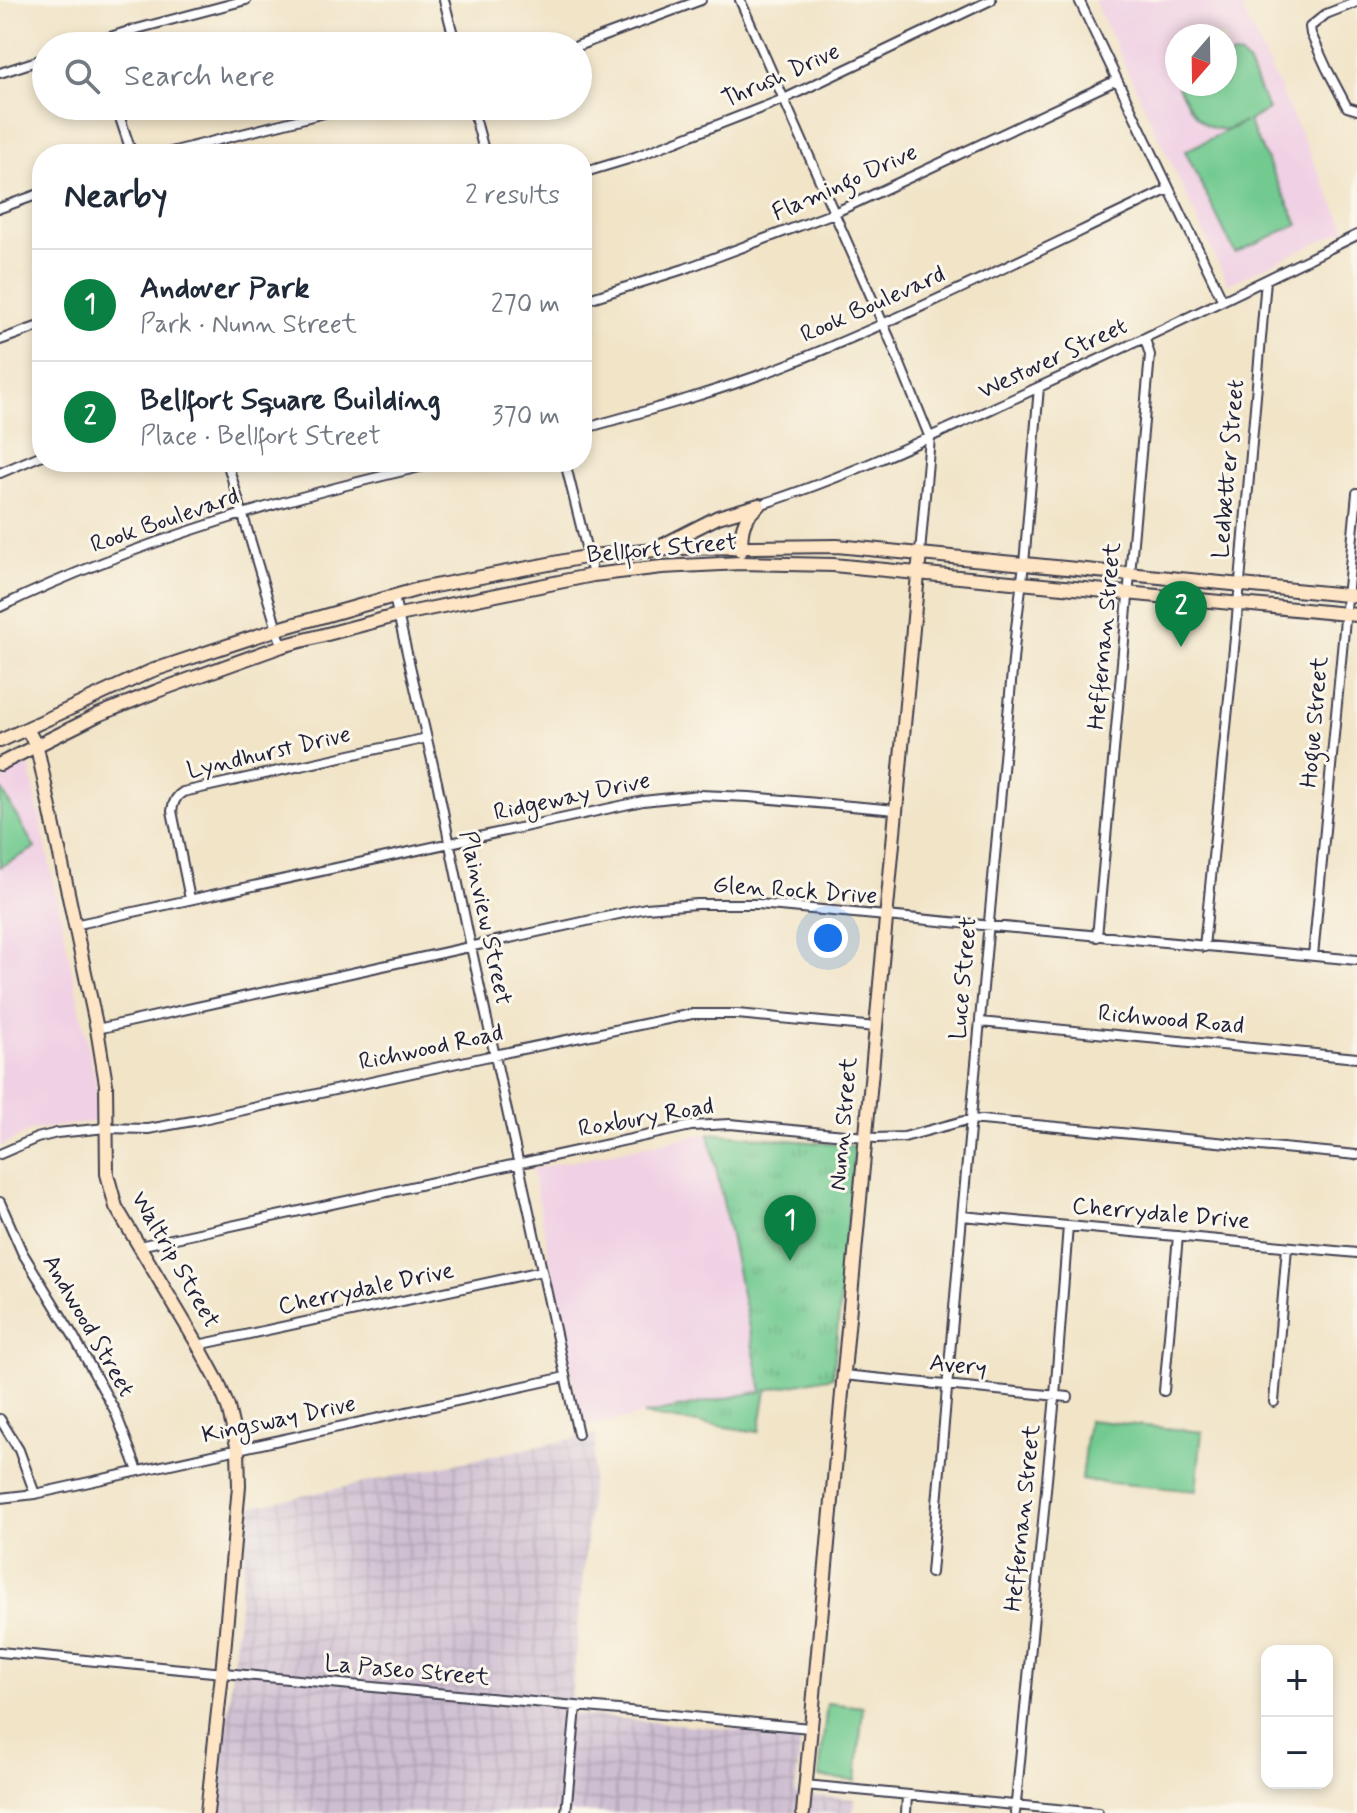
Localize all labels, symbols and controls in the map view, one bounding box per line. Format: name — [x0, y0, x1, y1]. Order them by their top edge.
north arrow — [1165, 24, 1237, 96]
search box — [32, 32, 592, 120]
street label: Thrush Drive — [717, 36, 845, 116]
icon: search — [60, 54, 104, 98]
text: Search here — [124, 57, 275, 96]
street label: Flamingo Drive — [767, 137, 924, 232]
text: Nearby — [64, 174, 168, 219]
text: 2 results — [465, 179, 560, 213]
street label: Rook Boulevard — [796, 259, 950, 351]
text: Andover Park — [140, 269, 310, 308]
text: 1 — [84, 288, 96, 322]
text: 270 m — [491, 288, 560, 322]
text: Park · Nunn Street — [140, 308, 357, 342]
street label: Westover Street — [974, 311, 1132, 407]
street label: Ledbetter Street — [1206, 378, 1252, 560]
text: Bellfort Square Building — [140, 381, 441, 420]
text: 2 — [84, 400, 96, 434]
text: 370 m — [492, 400, 560, 434]
text: Place · Bellfort Street — [140, 420, 381, 454]
street label: Rook Boulevard — [87, 481, 243, 561]
street label: Bellfort Street — [585, 527, 739, 573]
street label: Heffernan Street — [1081, 541, 1129, 731]
pin: 2 — [1155, 581, 1207, 647]
street label: Hogue Street — [1294, 655, 1339, 789]
street label: Lyndhurst Drive — [184, 719, 354, 787]
street label: Ridgeway Drive — [491, 765, 654, 831]
street label: Plainview Street — [451, 828, 519, 1008]
street label: Glen Rock Drive — [712, 870, 878, 912]
street label: Luce Street — [943, 915, 985, 1041]
your location — [808, 918, 848, 958]
street label: Richwood Road — [1097, 998, 1245, 1042]
street label: Richwood Road — [356, 1018, 506, 1078]
street label: Nunn Street — [823, 1056, 865, 1192]
street label: Roxbury Road — [576, 1091, 716, 1145]
street label: Waltrip Street — [123, 1186, 227, 1334]
street label: Cherrydale Drive — [1071, 1191, 1251, 1237]
pin: 1 — [764, 1195, 816, 1261]
street label: Andwood Street — [35, 1249, 141, 1403]
street label: Cherrydale Drive — [275, 1255, 457, 1323]
street label: Avery — [928, 1348, 988, 1384]
street label: Kingsway Drive — [199, 1389, 359, 1453]
street label: Heffernan Street — [998, 1423, 1048, 1613]
map controls — [1261, 1645, 1333, 1789]
button: + — [1261, 1645, 1333, 1717]
street label: La Paseo Street — [323, 1648, 491, 1694]
button: − — [1261, 1717, 1333, 1789]

